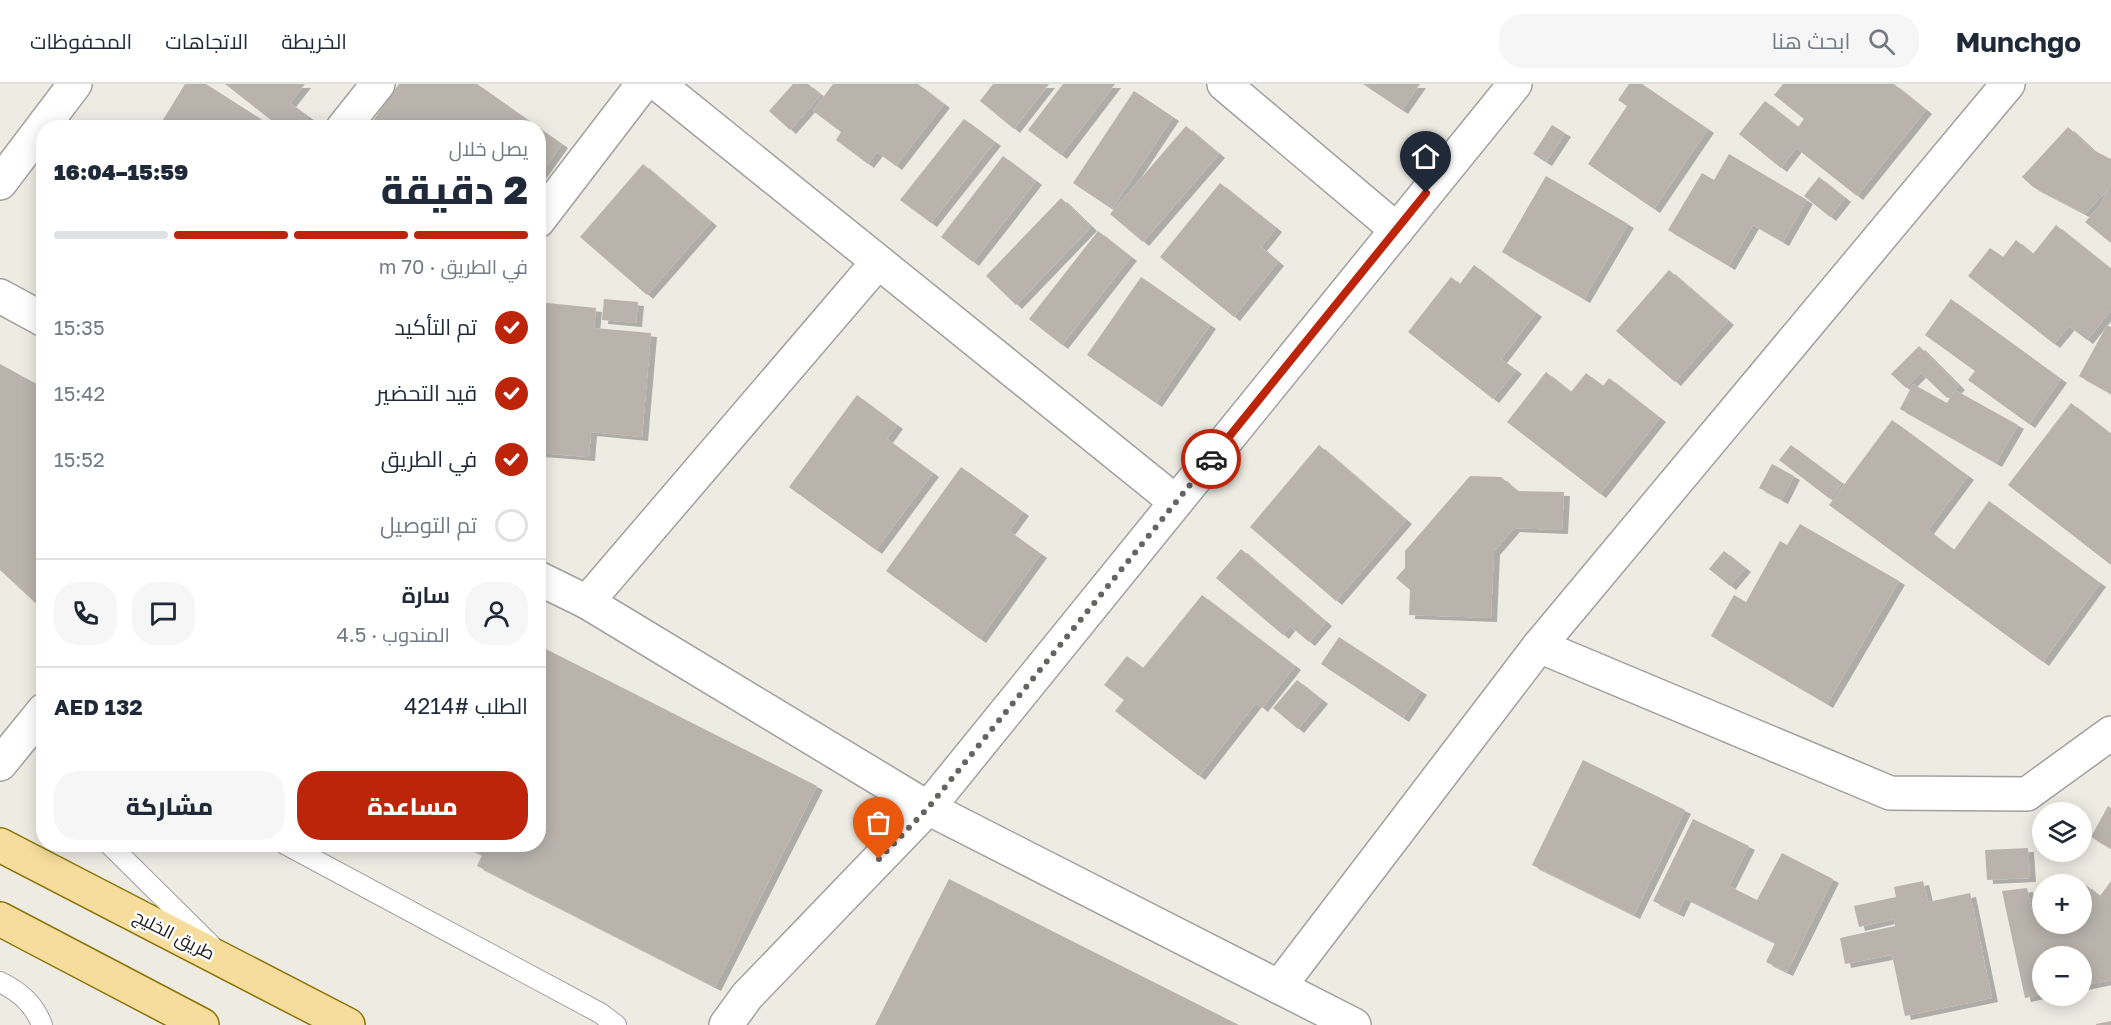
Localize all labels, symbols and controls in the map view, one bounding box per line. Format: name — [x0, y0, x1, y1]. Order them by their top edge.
search box — [1499, 14, 1919, 68]
icon: search — [1865, 25, 1898, 58]
text: Munchgo — [1955, 25, 2081, 58]
text: ابحث هنا — [1771, 27, 1850, 54]
text: المحفوظات — [30, 28, 132, 54]
text: الاتجاهات — [165, 28, 248, 54]
text: الخريطة — [281, 28, 347, 54]
pin — [1400, 131, 1451, 193]
text: يصل خلال — [449, 136, 528, 160]
icon: home — [1409, 140, 1442, 173]
text: 15:59–16:04 — [54, 158, 188, 185]
text: 2 دقيقة — [381, 166, 528, 213]
text: في الطريق · 70 m — [379, 254, 528, 278]
icon: check — [495, 311, 528, 344]
text: تم التأكيد — [394, 313, 477, 340]
text: 15:35 — [54, 315, 105, 339]
icon: check — [495, 377, 528, 410]
text: قيد التحضير — [376, 379, 477, 406]
text: 15:42 — [54, 381, 105, 405]
courier — [1181, 429, 1241, 489]
icon: check — [495, 443, 528, 476]
icon: car — [1195, 443, 1228, 476]
text: في الطريق — [381, 445, 477, 472]
text: 15:52 — [54, 447, 105, 471]
text: تم التوصيل — [380, 511, 477, 538]
text: سارة — [402, 581, 450, 608]
button: phone — [54, 582, 117, 645]
button: chat — [132, 582, 195, 645]
button: person — [465, 582, 528, 645]
text: المندوب · 4.5 — [337, 622, 450, 646]
text: الطلب #4214 — [404, 692, 528, 719]
text: AED 132 — [54, 693, 143, 720]
button: مشاركة — [54, 771, 285, 840]
button: مساعدة — [297, 771, 528, 840]
pin — [853, 797, 904, 859]
map controls — [2032, 802, 2092, 1006]
button: layers — [2032, 802, 2092, 862]
icon: bag — [862, 806, 895, 839]
button: + — [2032, 874, 2092, 934]
street label: طريق الخليج — [129, 904, 219, 966]
button: − — [2032, 946, 2092, 1006]

